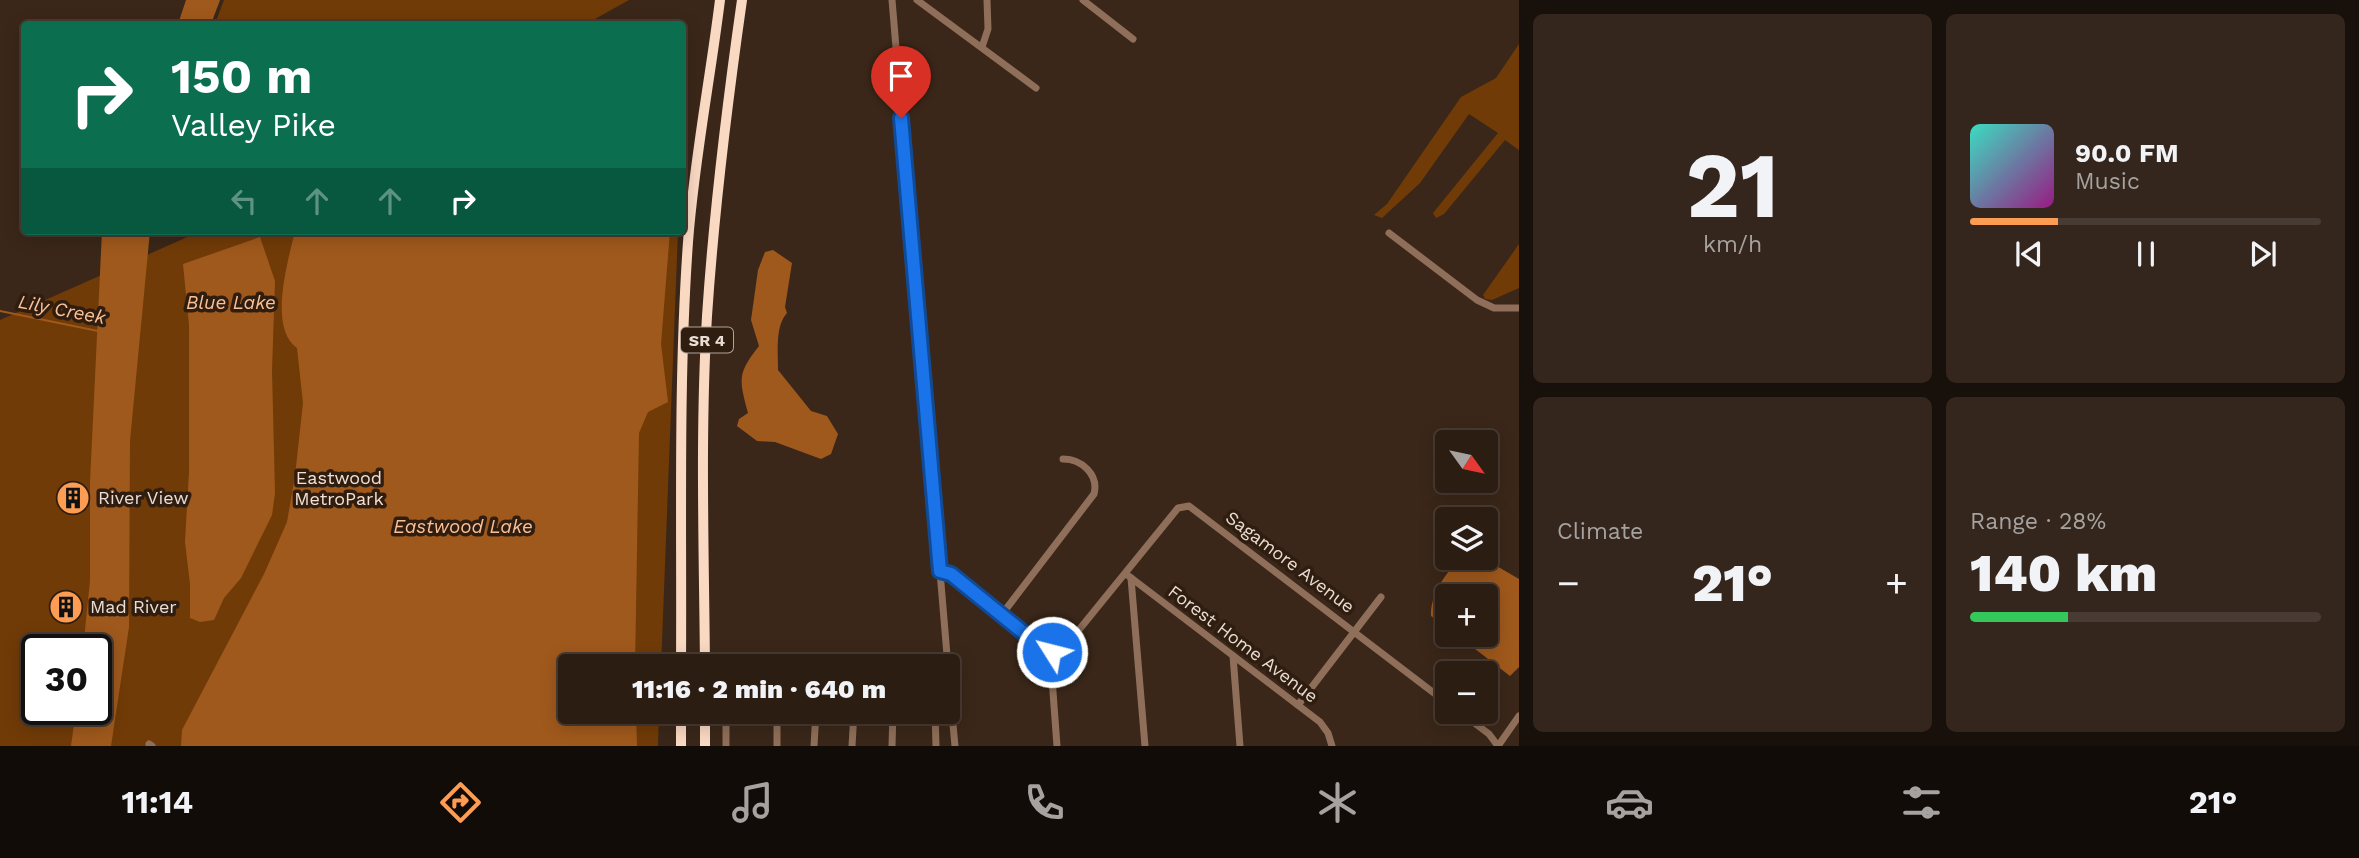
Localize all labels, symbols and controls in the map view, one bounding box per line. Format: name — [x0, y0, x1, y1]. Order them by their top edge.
pin — [871, 46, 931, 118]
text: 150 m — [171, 47, 312, 105]
icon: right — [56, 49, 147, 140]
icon: arrive — [882, 57, 920, 95]
text: Valley Pike — [171, 106, 336, 144]
text: 21 — [1686, 132, 1779, 239]
text: 90.0 FM — [2075, 138, 2179, 168]
text: Music — [2075, 168, 2140, 195]
icon: left — [225, 182, 263, 220]
icon: ahead — [298, 182, 336, 220]
icon: ahead — [371, 182, 409, 220]
icon: right — [444, 182, 482, 220]
text: km/h — [1703, 231, 1762, 258]
icon: previous — [2010, 235, 2048, 273]
icon: pause — [2127, 235, 2165, 273]
icon: next — [2244, 235, 2282, 273]
water label: Lily Creek — [16, 290, 108, 329]
water label: Blue Lake — [186, 291, 276, 314]
road number: SR 4 — [681, 328, 733, 352]
north arrow — [1435, 430, 1498, 494]
map controls — [1435, 430, 1498, 724]
park label: Eastwood MetroPark — [294, 467, 384, 509]
building icon: River View — [54, 479, 92, 517]
place label: River View — [98, 487, 189, 508]
street label: Sagamore Avenue — [1222, 506, 1359, 617]
button: layers — [1435, 507, 1498, 570]
text: Range · 28% — [1970, 508, 2106, 535]
water label: Eastwood Lake — [393, 515, 533, 538]
text: Climate — [1557, 518, 1643, 545]
text: 140 km — [1970, 543, 2157, 604]
text: 21° — [1692, 553, 1773, 614]
text: − — [1557, 561, 1580, 605]
text: + — [1885, 561, 1908, 605]
street label: Forest Home Avenue — [1164, 580, 1322, 707]
button: + — [1435, 584, 1498, 647]
building icon: Mad River — [47, 588, 85, 626]
place label: Mad River — [90, 596, 177, 617]
position arrow — [1015, 615, 1089, 689]
speed limit sign: 30 — [21, 634, 112, 725]
button: − — [1435, 661, 1498, 724]
text: 11:16 · 2 min · 640 m — [632, 674, 886, 704]
icon: directions — [436, 778, 485, 827]
icon: music — [728, 778, 777, 827]
icon: phone — [1020, 778, 1069, 827]
icon: climate — [1313, 778, 1362, 827]
icon: car — [1605, 778, 1654, 827]
icon: filters — [1897, 778, 1946, 827]
text: 11:14 — [122, 783, 193, 821]
text: 21° — [2189, 783, 2237, 821]

